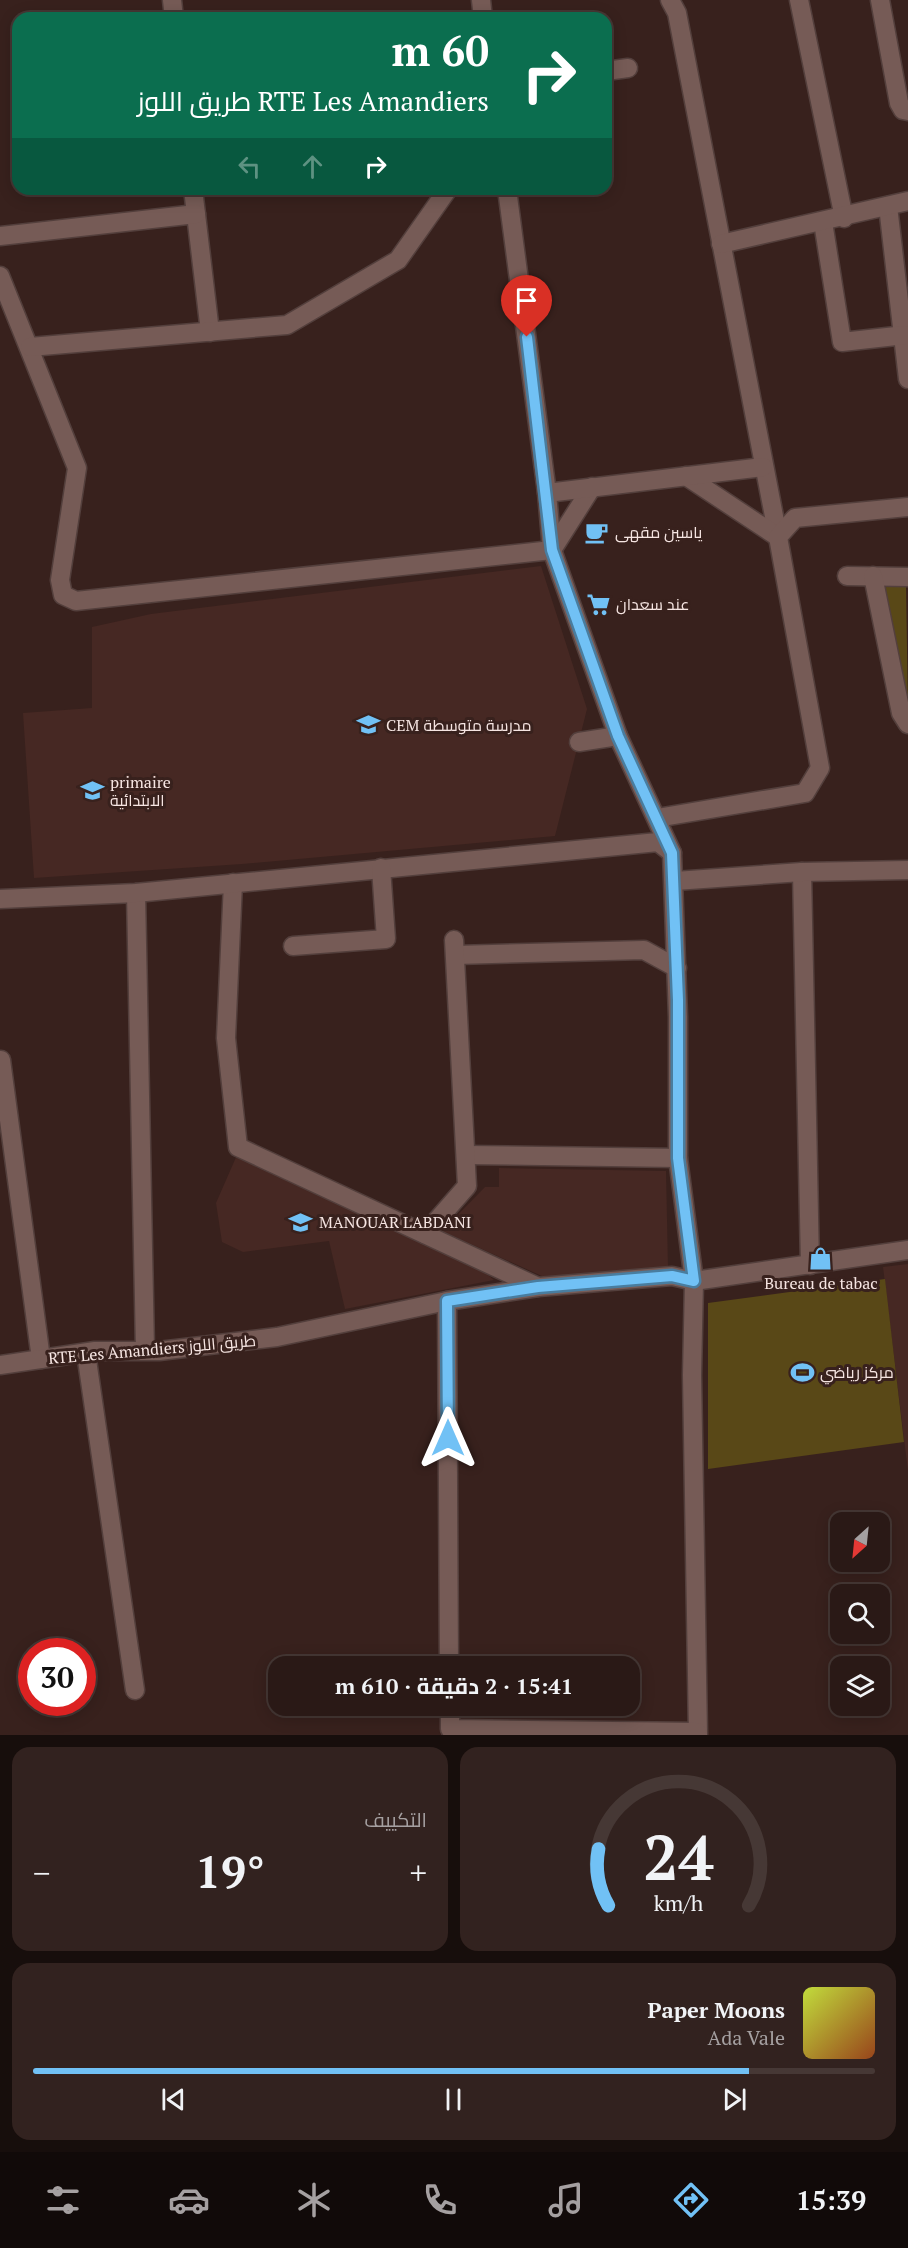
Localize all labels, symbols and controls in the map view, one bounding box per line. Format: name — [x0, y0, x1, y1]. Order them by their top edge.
text: 60 m — [391, 22, 489, 78]
icon: right — [510, 36, 588, 114]
text: RTE Les Amandiers طريق اللوز — [137, 83, 489, 119]
icon: left — [233, 150, 266, 183]
icon: ahead — [296, 150, 329, 183]
icon: right — [359, 150, 392, 183]
pin — [501, 275, 552, 337]
icon: arrive — [510, 284, 543, 317]
cafe icon: ياسين مقهى — [584, 519, 610, 545]
place label: ياسين مقهى — [615, 521, 703, 543]
supermarket icon: عند سعدان — [585, 591, 611, 617]
place label: عند سعدان — [616, 593, 690, 615]
school or university icon: CEM مدرسة متوسطة — [355, 712, 381, 738]
place label: CEM مدرسة متوسطة — [386, 714, 532, 736]
place label: primaire الابتدائية — [110, 771, 171, 811]
school or university icon: primaire الابتدائية — [79, 778, 105, 804]
school or university icon: MANOUAR LABDANI — [288, 1209, 314, 1235]
place label: MANOUAR LABDANI — [319, 1211, 471, 1233]
shop icon: Bureau de tabac — [808, 1245, 834, 1271]
place label: Bureau de tabac — [764, 1272, 878, 1294]
street label: RTE Les Amandiers طريق اللوز — [47, 1329, 257, 1369]
sports icon: مركز رياضي — [789, 1359, 815, 1385]
place label: مركز رياضي — [820, 1361, 894, 1385]
position arrow — [416, 1406, 480, 1470]
north arrow — [830, 1512, 890, 1572]
map controls — [830, 1512, 890, 1716]
button: search — [830, 1584, 890, 1644]
speed limit sign: 30 — [18, 1638, 96, 1716]
button: layers — [830, 1656, 890, 1716]
text: 15:41 · 2 دقيقة · 610 m — [335, 1671, 573, 1700]
text: التكييف — [364, 1806, 427, 1833]
text: 24 — [643, 1815, 713, 1898]
text: 19° — [195, 1841, 265, 1901]
text: − — [33, 1851, 51, 1894]
text: + — [409, 1851, 427, 1894]
text: km/h — [653, 1889, 703, 1917]
text: Paper Moons — [647, 1995, 785, 2024]
text: Ada Vale — [708, 2024, 785, 2051]
icon: previous — [157, 2083, 190, 2116]
icon: pause — [437, 2083, 470, 2116]
icon: next — [718, 2083, 751, 2116]
icon: filters — [42, 2179, 84, 2221]
icon: car — [168, 2179, 210, 2221]
icon: climate — [293, 2179, 335, 2221]
icon: phone — [419, 2179, 461, 2221]
icon: music — [545, 2179, 587, 2221]
icon: directions — [670, 2179, 712, 2221]
text: 15:39 — [796, 2182, 866, 2218]

